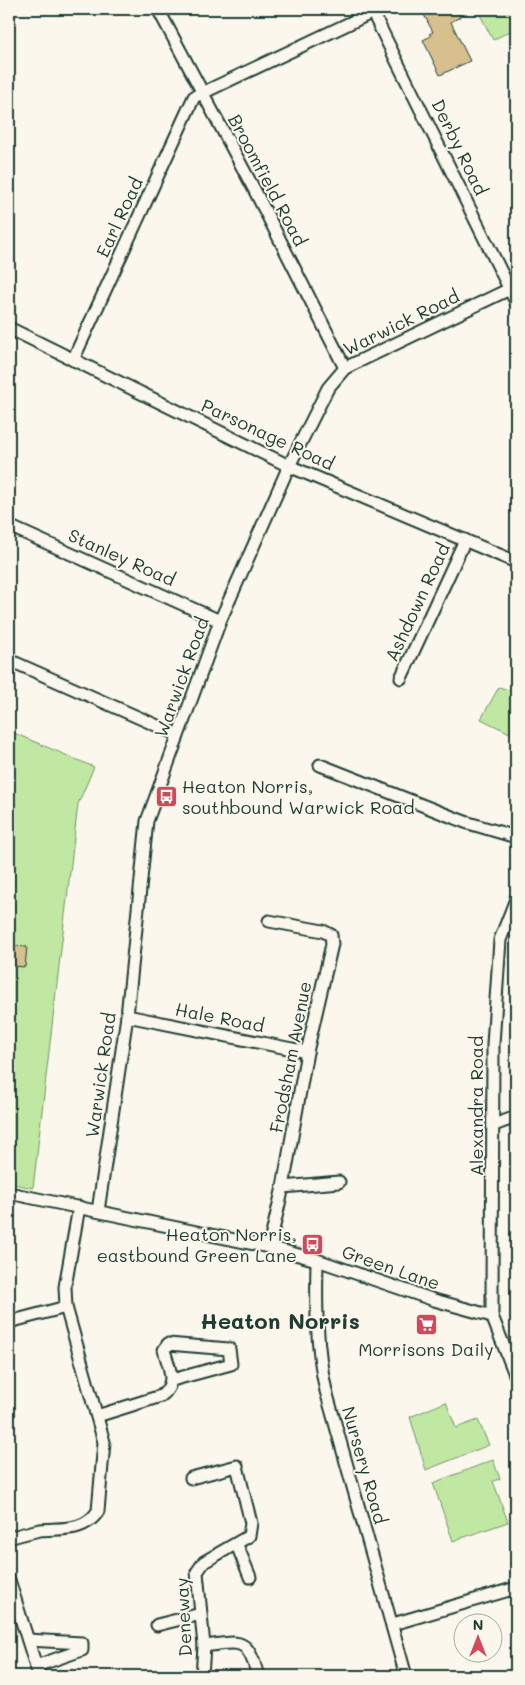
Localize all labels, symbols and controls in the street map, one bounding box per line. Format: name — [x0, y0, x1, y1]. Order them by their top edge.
street label: Derby Road — [426, 95, 494, 199]
street label: Broomfield Road — [223, 110, 313, 250]
street label: Earl Road — [90, 173, 148, 261]
street label: Warwick Road — [339, 284, 463, 360]
street label: Parsonage Road — [198, 393, 338, 475]
street label: Stanley Road — [65, 523, 179, 591]
street label: Ashdown Road — [379, 539, 455, 665]
street label: Warwick Road — [148, 614, 214, 740]
place label: Heaton Norris, southbound Warwick Road — [182, 774, 415, 819]
bus stop icon: Heaton Norris, southbound Warwick Road — [154, 784, 178, 808]
street label: Frodsham Avenue — [264, 979, 316, 1135]
street label: Hale Road — [173, 997, 267, 1037]
street label: Warwick Road — [79, 1011, 121, 1139]
street label: Alexandra Road — [464, 1036, 488, 1176]
place label: Heaton Norris, eastbound Green Lane — [97, 1222, 297, 1267]
bus stop icon: Heaton Norris, eastbound Green Lane — [301, 1232, 325, 1256]
street label: Green Lane — [339, 1239, 443, 1295]
district label: Heaton Norris — [200, 1306, 360, 1335]
supermarket icon: Morrisons Daily — [414, 1312, 438, 1336]
place label: Morrisons Daily — [358, 1337, 494, 1361]
street label: Nursery Road — [337, 1403, 393, 1527]
street label: Deneway — [169, 1577, 197, 1657]
north arrow — [452, 1612, 502, 1662]
text: N — [473, 1615, 483, 1634]

